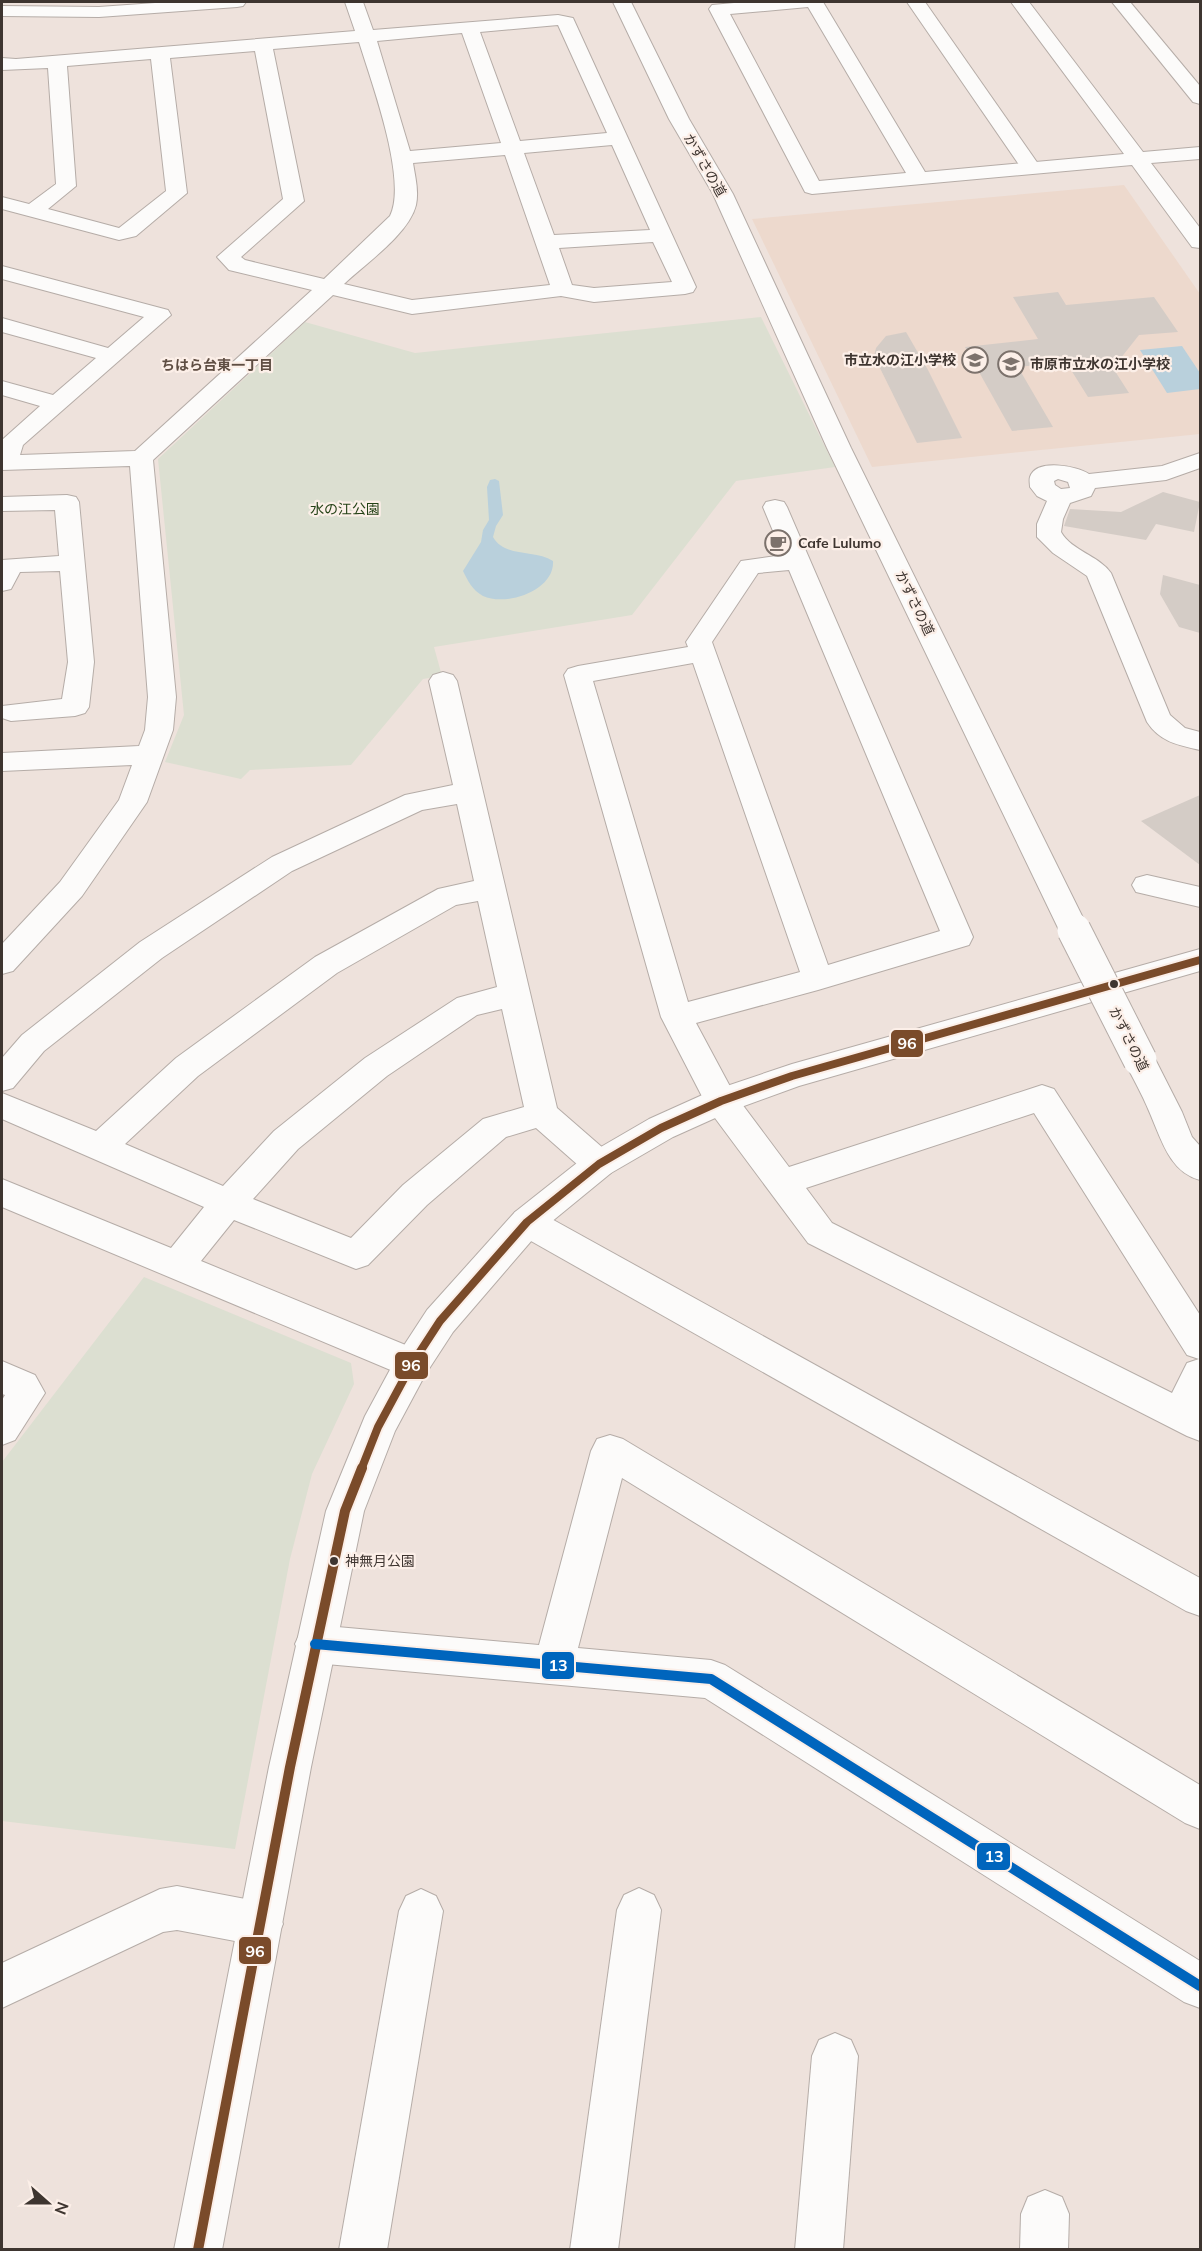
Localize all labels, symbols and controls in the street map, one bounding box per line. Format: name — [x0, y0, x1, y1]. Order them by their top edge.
street label: かずさの道 — [680, 130, 730, 200]
school or university icon: 市立水の江小学校 — [960, 345, 990, 375]
school or university icon: 市原市立水の江小学校 — [996, 349, 1026, 379]
place label: 市立水の江小学校 — [844, 351, 956, 369]
place label: 市原市立水の江小学校 — [1030, 355, 1170, 373]
district label: ちはら台東一丁目 — [161, 356, 273, 374]
park label: 水の江公園 — [310, 500, 380, 518]
cafe icon: Cafe Lulumo — [763, 528, 793, 558]
place label: Cafe Lulumo — [798, 534, 881, 552]
street label: かずさの道 — [892, 568, 938, 638]
unlabelled marker — [1108, 978, 1120, 990]
street label: かずさの道 — [1105, 1004, 1153, 1074]
line badge: 96 — [890, 1029, 924, 1058]
text: 96 — [897, 1033, 917, 1053]
line badge: 96 — [394, 1351, 429, 1380]
text: 96 — [401, 1355, 421, 1375]
place label: 神無月公園 — [345, 1552, 415, 1570]
marker: 神無月公園 — [328, 1555, 340, 1567]
line badge: 13 — [541, 1651, 575, 1680]
text: 13 — [548, 1655, 568, 1675]
line badge: 13 — [976, 1842, 1011, 1871]
text: 13 — [984, 1846, 1004, 1866]
line badge: 96 — [238, 1936, 272, 1965]
text: 96 — [245, 1941, 265, 1961]
north arrow — [18, 2173, 78, 2233]
text: N — [51, 2199, 74, 2218]

